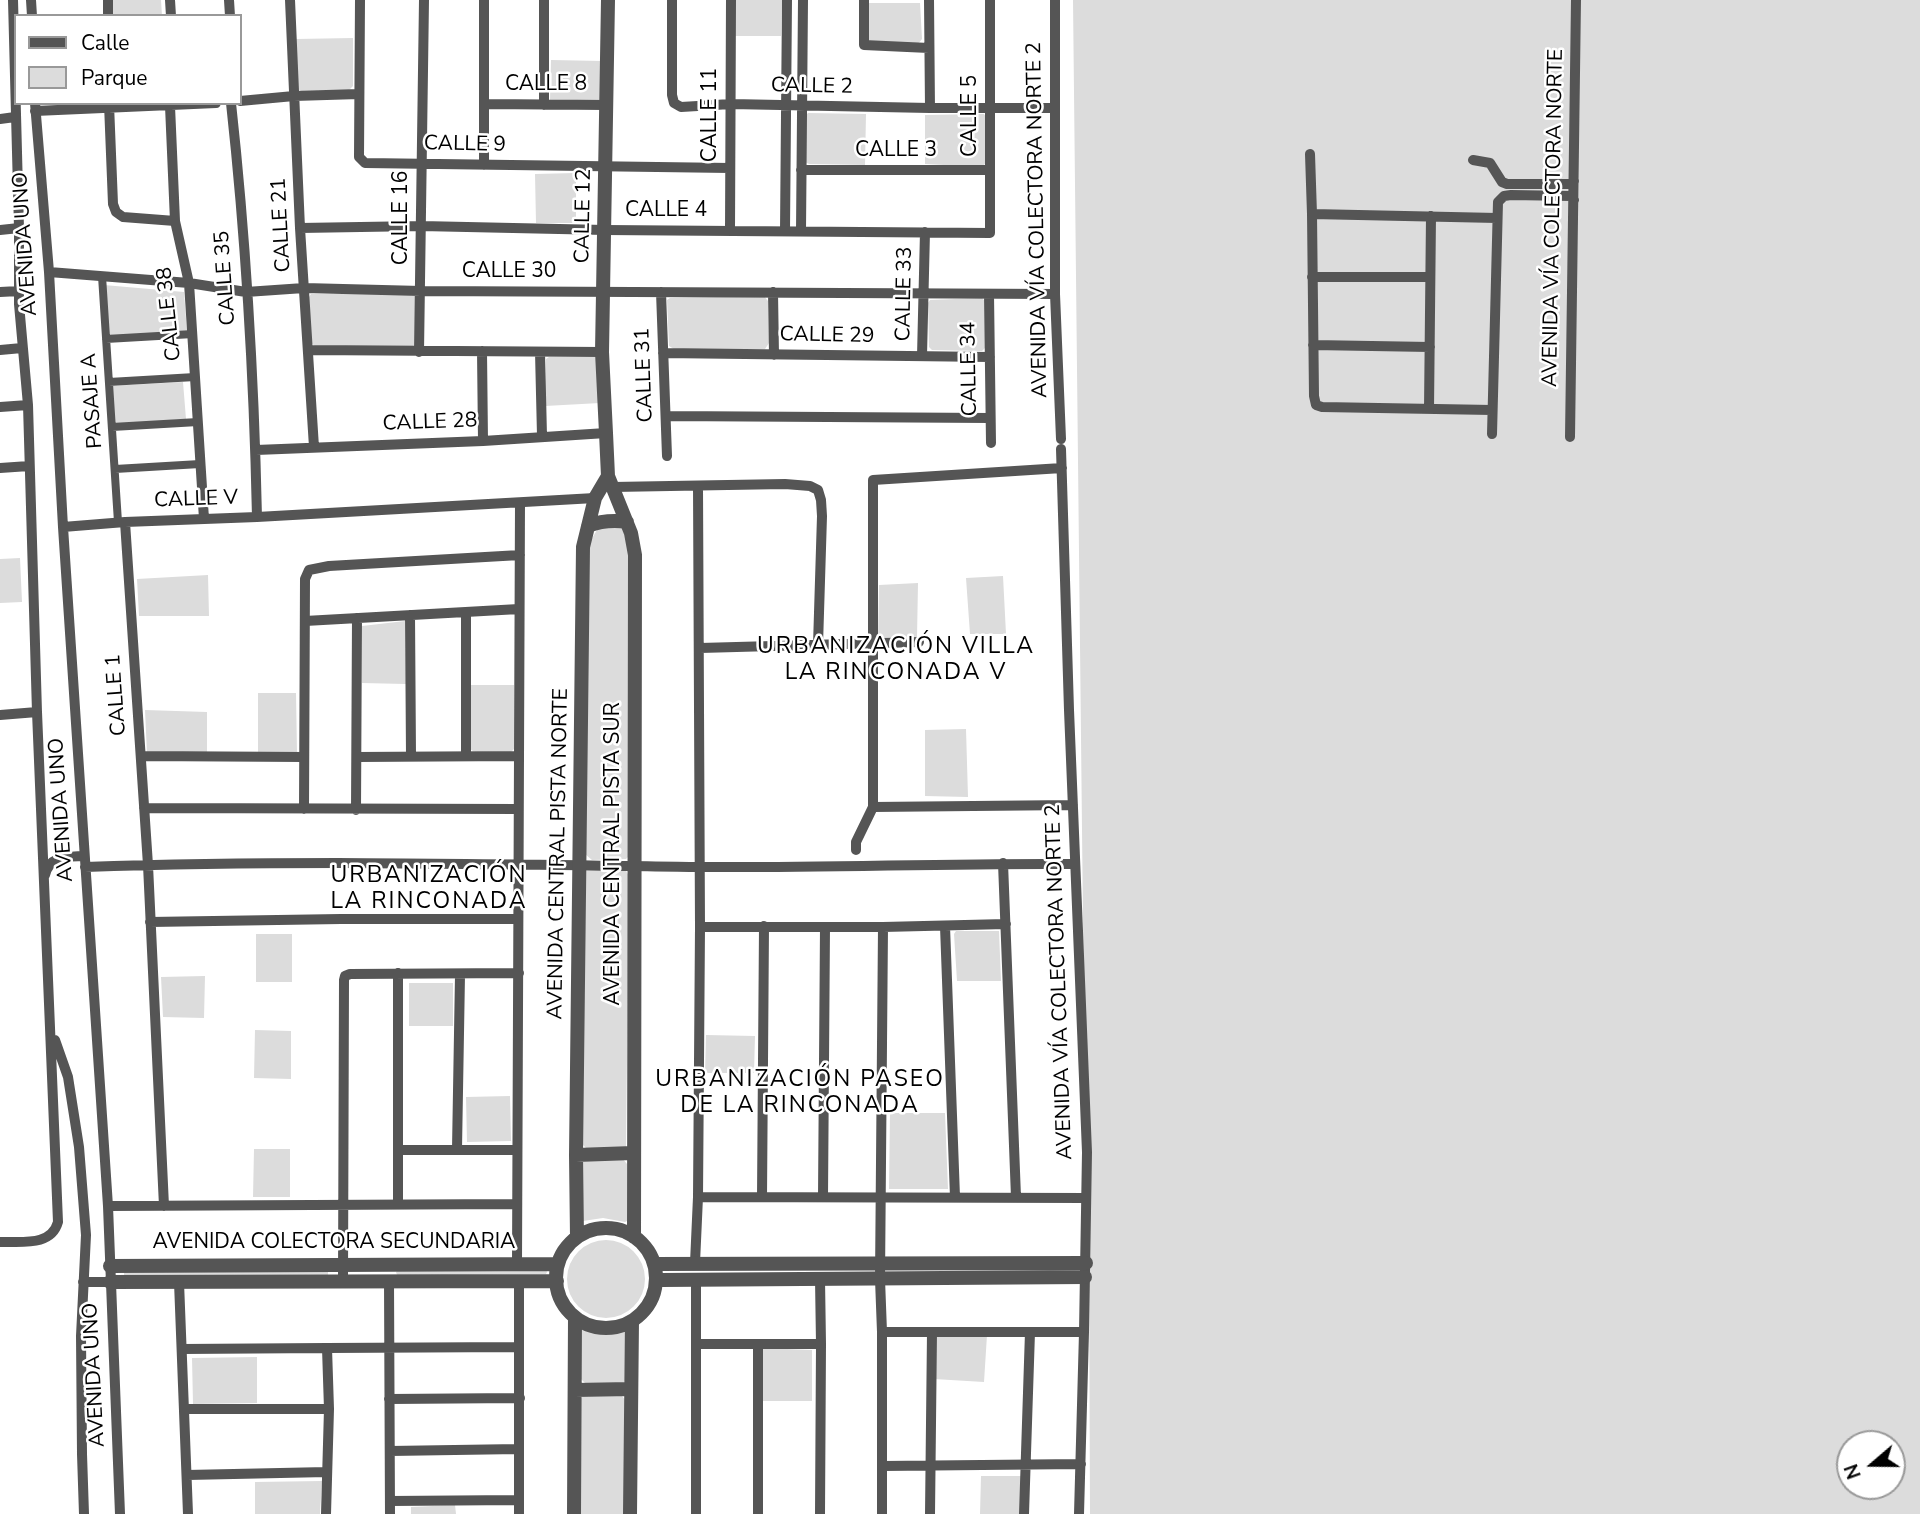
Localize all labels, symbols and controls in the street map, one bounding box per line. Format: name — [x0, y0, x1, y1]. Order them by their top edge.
legend — [14, 14, 242, 105]
text: Calle — [81, 29, 129, 57]
street label: AVENIDA VÍA COLECTORA NORTE 2 — [1022, 42, 1054, 398]
street label: AVENIDA VÍA COLECTORA NORTE — [1538, 49, 1570, 387]
text: Parque — [81, 64, 148, 92]
street label: CALLE 11 — [698, 68, 724, 162]
street label: CALLE 8 — [505, 72, 587, 98]
street label: CALLE 2 — [771, 74, 853, 100]
street label: CALLE 5 — [958, 75, 984, 157]
street label: CALLE 9 — [424, 132, 506, 158]
street label: CALLE 3 — [855, 138, 937, 164]
street label: CALLE 12 — [571, 168, 597, 264]
street label: AVENIDA UNO — [8, 171, 44, 317]
street label: CALLE 16 — [389, 171, 415, 265]
street label: CALLE 21 — [267, 177, 297, 273]
street label: CALLE 4 — [625, 198, 707, 224]
street label: CALLE 35 — [210, 230, 242, 326]
street label: CALLE 33 — [892, 246, 918, 342]
street label: CALLE 30 — [462, 259, 556, 285]
street label: CALLE 38 — [153, 266, 187, 362]
street label: CALLE 34 — [957, 321, 983, 417]
street label: CALLE 29 — [779, 323, 875, 349]
street label: CALLE 31 — [631, 327, 659, 423]
street label: PASAJE A — [77, 353, 109, 449]
street label: CALLE 28 — [382, 409, 478, 437]
street label: CALLE V — [154, 486, 238, 514]
district label: URBANIZACIÓN VILLA LA RINCONADA V — [759, 633, 1033, 687]
street label: CALLE 1 — [102, 653, 132, 737]
street label: AVENIDA CENTRAL PISTA NORTE — [544, 688, 574, 1020]
street label: AVENIDA CENTRAL PISTA SUR — [601, 702, 627, 1006]
street label: AVENIDA UNO — [44, 737, 80, 883]
street label: AVENIDA VÍA COLECTORA NORTE 2 — [1041, 804, 1079, 1160]
district label: URBANIZACIÓN LA RINCONADA — [332, 862, 526, 916]
district label: URBANIZACIÓN PASEO DE LA RINCONADA — [657, 1066, 943, 1120]
street label: AVENIDA COLECTORA SECUNDARIA — [153, 1230, 515, 1256]
street label: AVENIDA UNO — [79, 1302, 111, 1448]
north arrow — [1836, 1430, 1906, 1500]
text: N — [1838, 1460, 1868, 1483]

